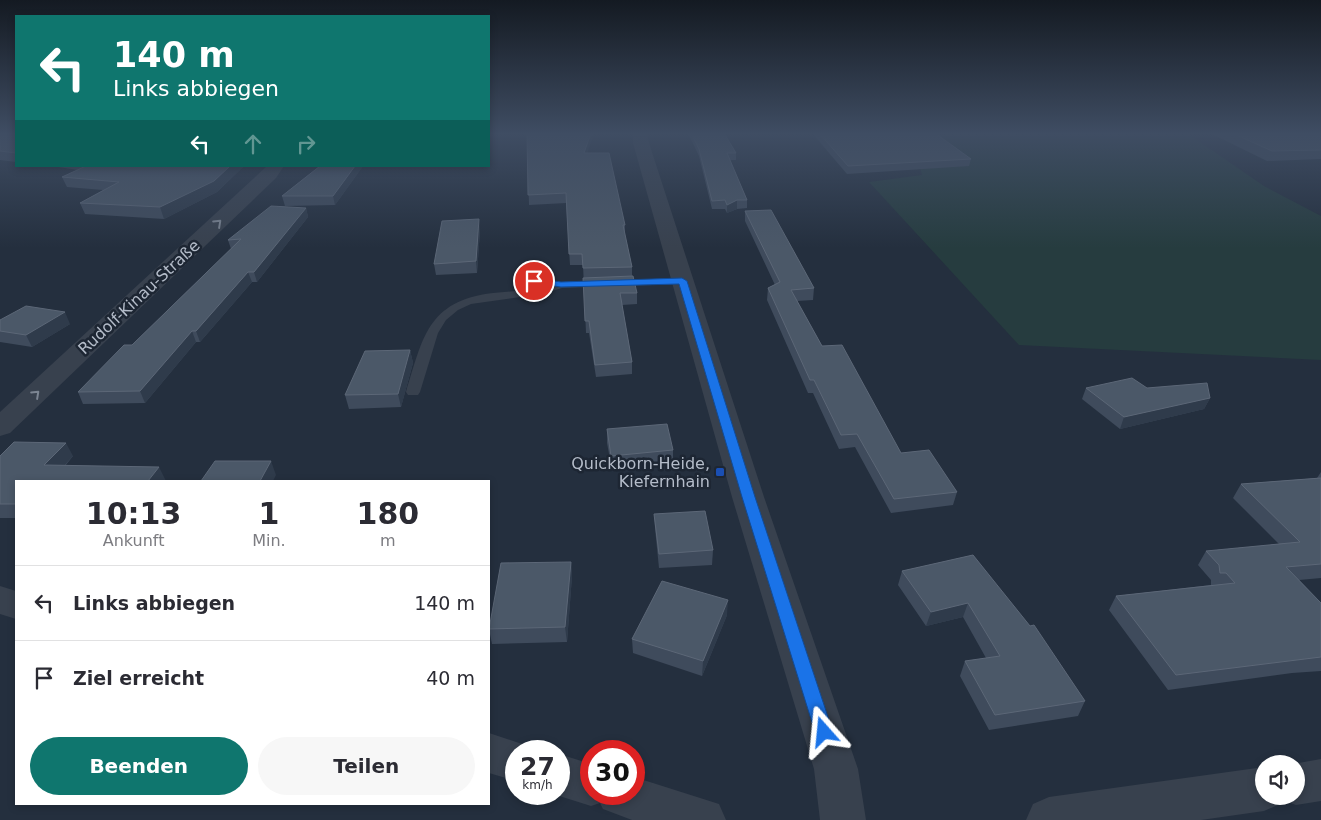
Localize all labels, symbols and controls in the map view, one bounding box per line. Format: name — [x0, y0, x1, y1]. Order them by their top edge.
icon: left — [30, 35, 95, 100]
text: 140 m — [113, 35, 235, 75]
text: Links abbiegen — [113, 76, 279, 101]
icon: left — [186, 130, 214, 158]
icon: ahead — [239, 130, 267, 158]
icon: right — [292, 130, 320, 158]
one-way arrow — [212, 220, 221, 229]
street label: Rudolf-Kinau-Straße — [74, 236, 204, 358]
pin — [513, 260, 555, 302]
icon: arrive — [520, 267, 548, 295]
one-way arrow — [30, 391, 39, 400]
place label: Quickborn-Heide, Kiefernhain — [571, 454, 710, 491]
marker: Quickborn-Heide, Kiefernhain — [714, 466, 726, 478]
text: 10:13 — [86, 496, 181, 531]
text: 1 — [258, 496, 279, 531]
text: 180 — [357, 496, 419, 531]
text: Ankunft — [103, 531, 164, 550]
text: Min. — [252, 531, 286, 550]
text: m — [380, 531, 396, 550]
icon: left — [30, 589, 58, 617]
text: Links abbiegen — [73, 592, 235, 614]
text: 140 m — [414, 592, 475, 614]
icon: arrive — [30, 664, 58, 692]
text: Ziel erreicht — [73, 667, 204, 689]
text: 40 m — [426, 667, 475, 689]
position arrow — [797, 705, 849, 757]
button: Beenden — [30, 737, 248, 795]
button: Teilen — [258, 737, 475, 795]
speed limit sign: 30 — [580, 740, 645, 805]
text: 27 — [520, 752, 555, 781]
map controls — [1255, 755, 1305, 805]
button: sound — [1255, 755, 1305, 805]
text: km/h — [522, 778, 553, 792]

